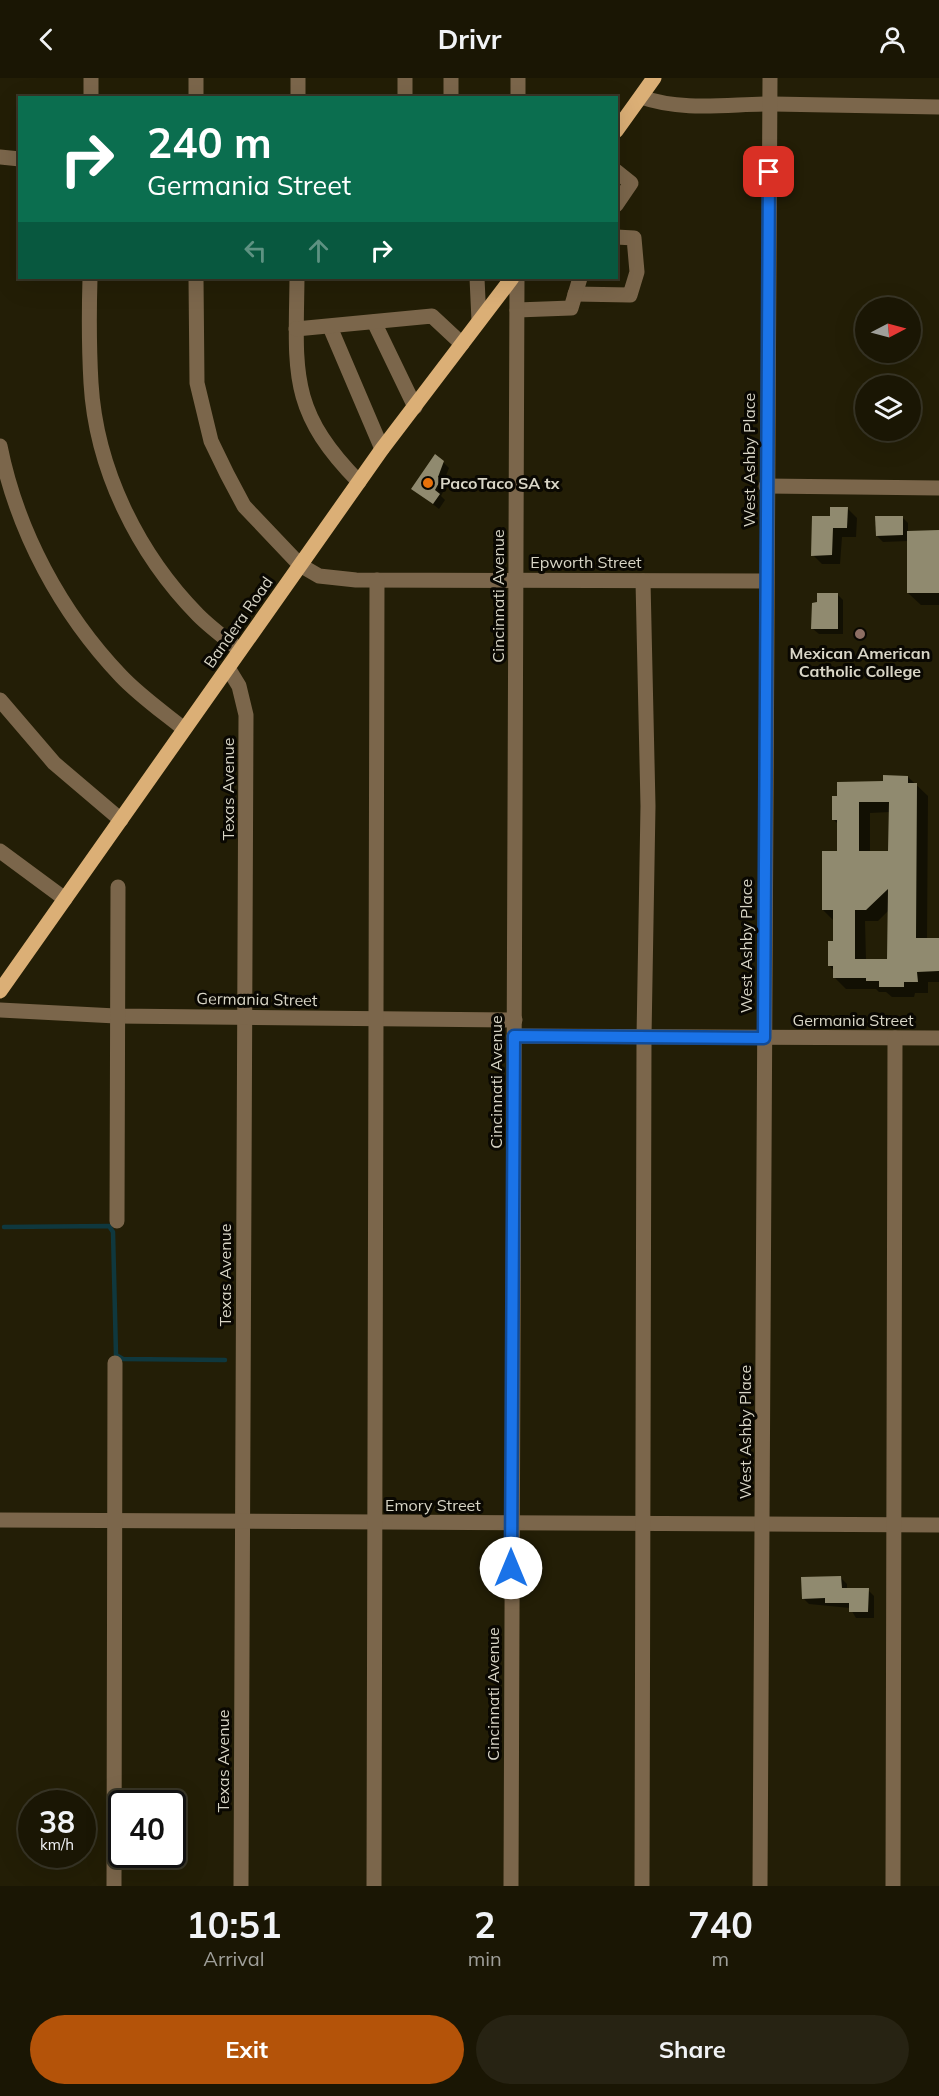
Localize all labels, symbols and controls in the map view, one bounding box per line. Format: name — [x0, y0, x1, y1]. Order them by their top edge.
text: Drivr — [438, 22, 501, 56]
icon: back — [30, 23, 63, 56]
icon: person — [876, 23, 909, 56]
text: 240 m — [147, 116, 272, 169]
icon: right — [48, 120, 126, 198]
pin — [743, 146, 794, 197]
icon: arrive — [752, 155, 785, 188]
text: Germania Street — [147, 168, 351, 202]
icon: left — [239, 234, 272, 267]
icon: ahead — [302, 234, 335, 267]
icon: right — [365, 234, 398, 267]
north arrow — [855, 297, 921, 363]
map controls — [855, 297, 921, 441]
button: layers — [855, 375, 921, 441]
street label: West Ashby Place — [739, 393, 759, 527]
place label: PacoTaco SA tx — [440, 473, 560, 493]
marker: PacoTaco SA tx — [421, 476, 435, 490]
street label: Cincinnati Avenue — [488, 529, 508, 663]
street label: Epworth Street — [530, 552, 642, 572]
street label: Bandera Road — [199, 572, 277, 672]
marker: Mexican American Catholic College — [853, 627, 867, 641]
place label: Mexican American Catholic College — [790, 643, 930, 681]
street label: Texas Avenue — [218, 737, 238, 841]
street label: West Ashby Place — [736, 879, 756, 1013]
street label: Germania Street — [196, 988, 318, 1010]
street label: Germania Street — [792, 1010, 914, 1030]
street label: Cincinnati Avenue — [486, 1015, 506, 1149]
street label: Texas Avenue — [215, 1223, 235, 1327]
street label: West Ashby Place — [735, 1365, 755, 1499]
street label: Emory Street — [385, 1495, 481, 1515]
position arrow — [479, 1536, 543, 1600]
street label: Cincinnati Avenue — [483, 1627, 503, 1761]
street label: Texas Avenue — [213, 1709, 233, 1813]
speed limit sign: 40 — [108, 1790, 186, 1868]
text: 38 — [39, 1803, 75, 1841]
text: km/h — [40, 1835, 74, 1854]
text: 10:51 — [186, 1902, 282, 1947]
text: 2 — [474, 1902, 496, 1947]
text: 740 — [688, 1902, 753, 1947]
text: Arrival — [203, 1946, 264, 1971]
text: min — [468, 1946, 502, 1971]
text: m — [712, 1946, 729, 1971]
button: Exit — [30, 2015, 464, 2084]
button: Share — [476, 2015, 909, 2084]

